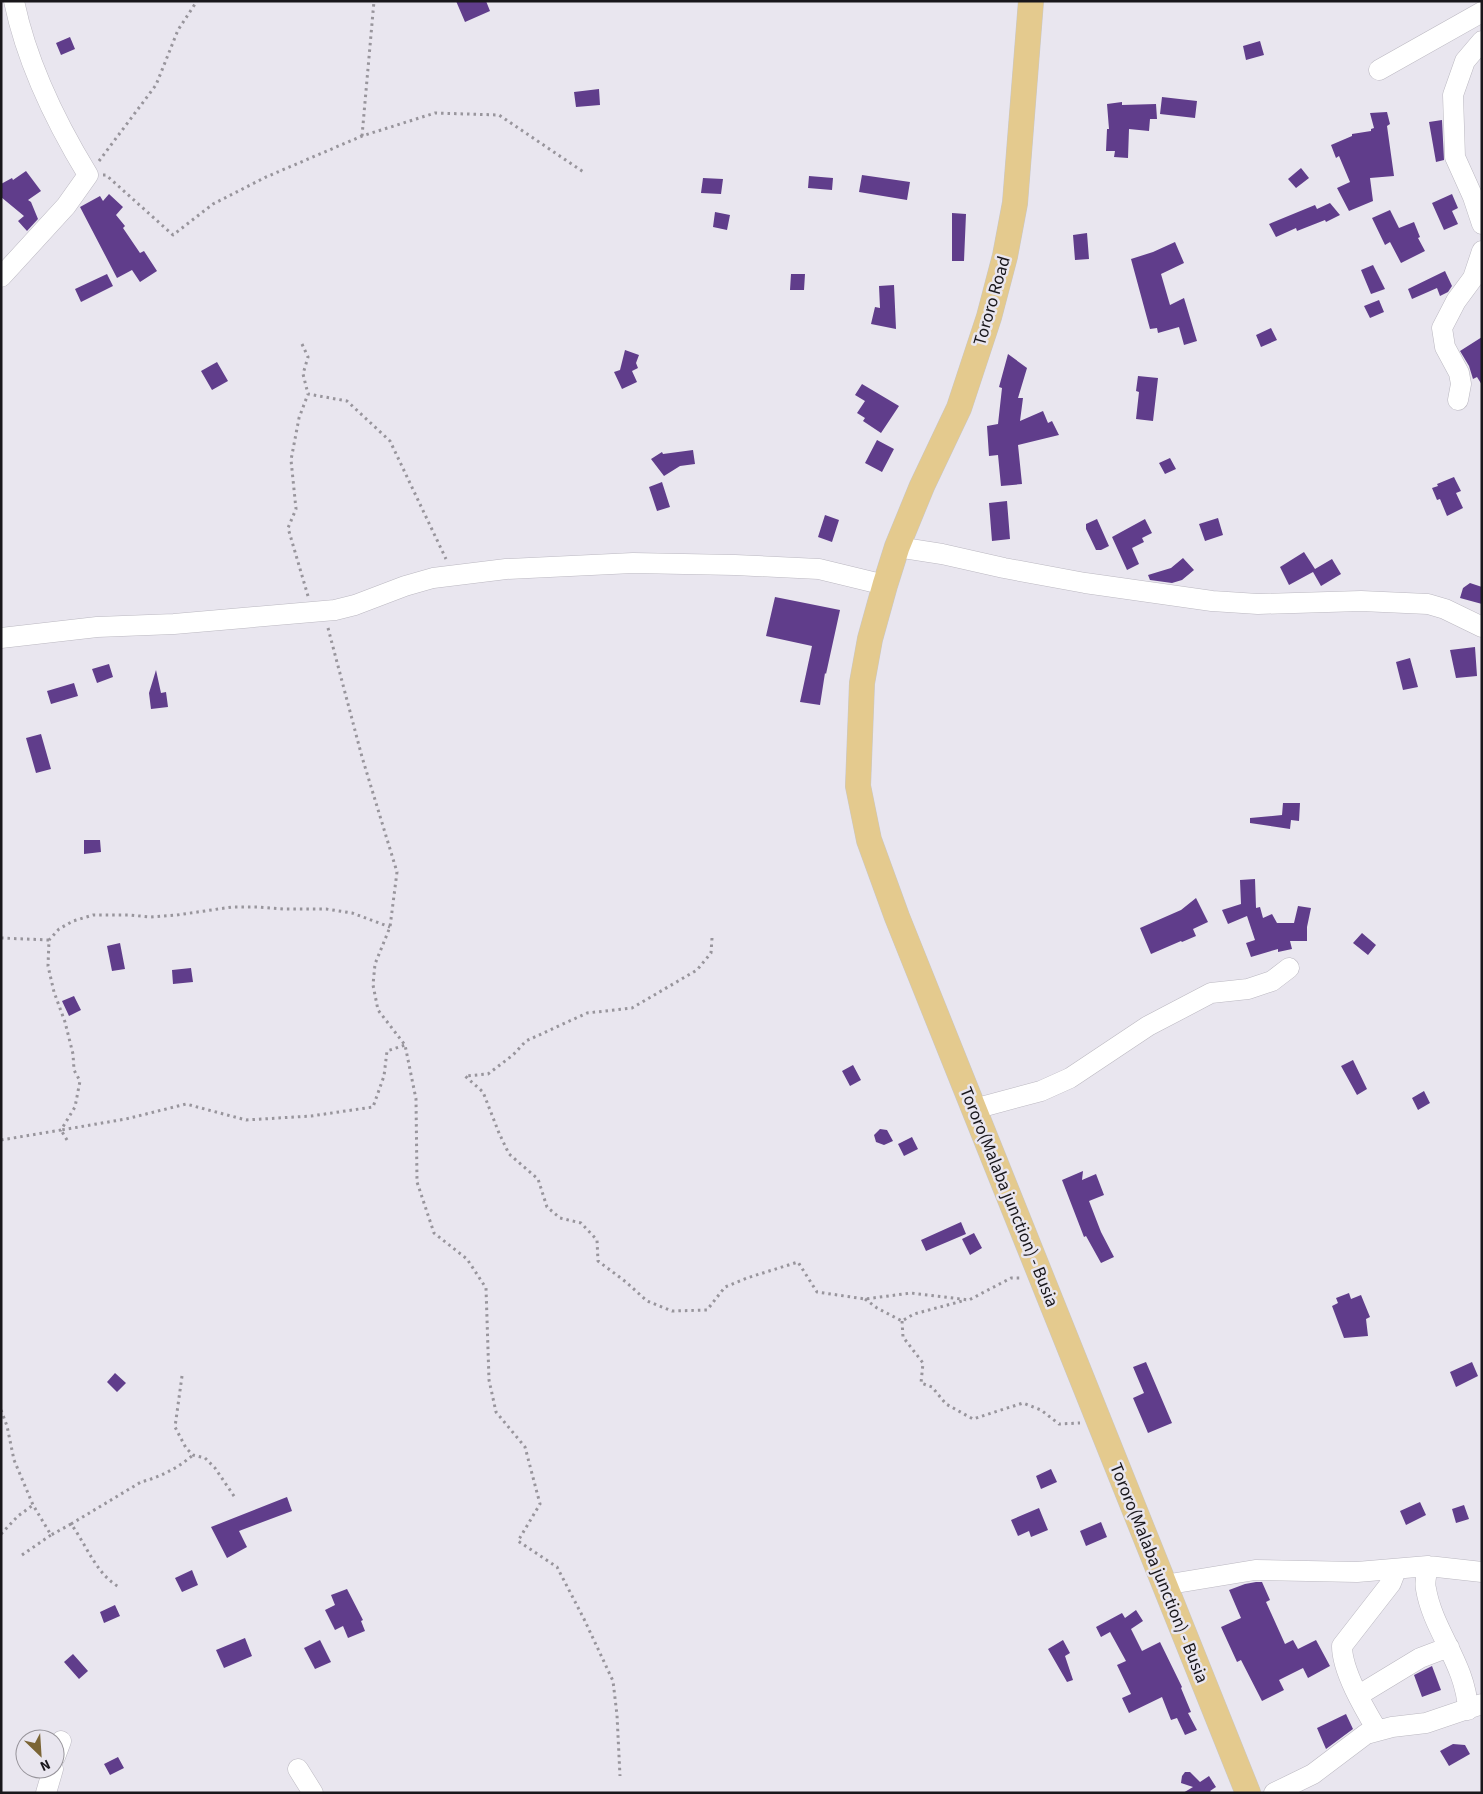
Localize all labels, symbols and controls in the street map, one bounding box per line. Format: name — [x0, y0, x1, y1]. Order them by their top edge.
street label: Tororo Road — [967, 253, 1017, 349]
street label: Tororo(Malaba junction) - Busia — [953, 1083, 1065, 1311]
street label: Tororo(Malaba junction) - Busia — [1103, 1459, 1215, 1687]
north arrow — [15, 1729, 65, 1779]
text: N — [37, 1754, 54, 1776]

